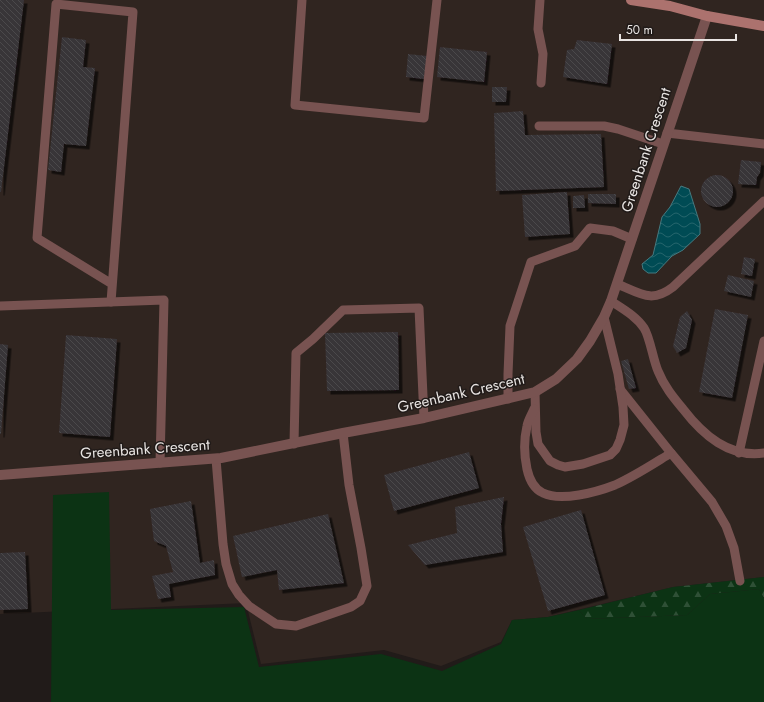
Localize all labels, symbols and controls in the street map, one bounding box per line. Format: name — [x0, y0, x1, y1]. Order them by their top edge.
scale bar — [620, 16, 736, 42]
text: 50 m — [626, 21, 653, 39]
street label: Greenbank Crescent — [615, 84, 677, 215]
street label: Greenbank Crescent — [395, 368, 527, 418]
street label: Greenbank Crescent — [79, 433, 211, 465]

